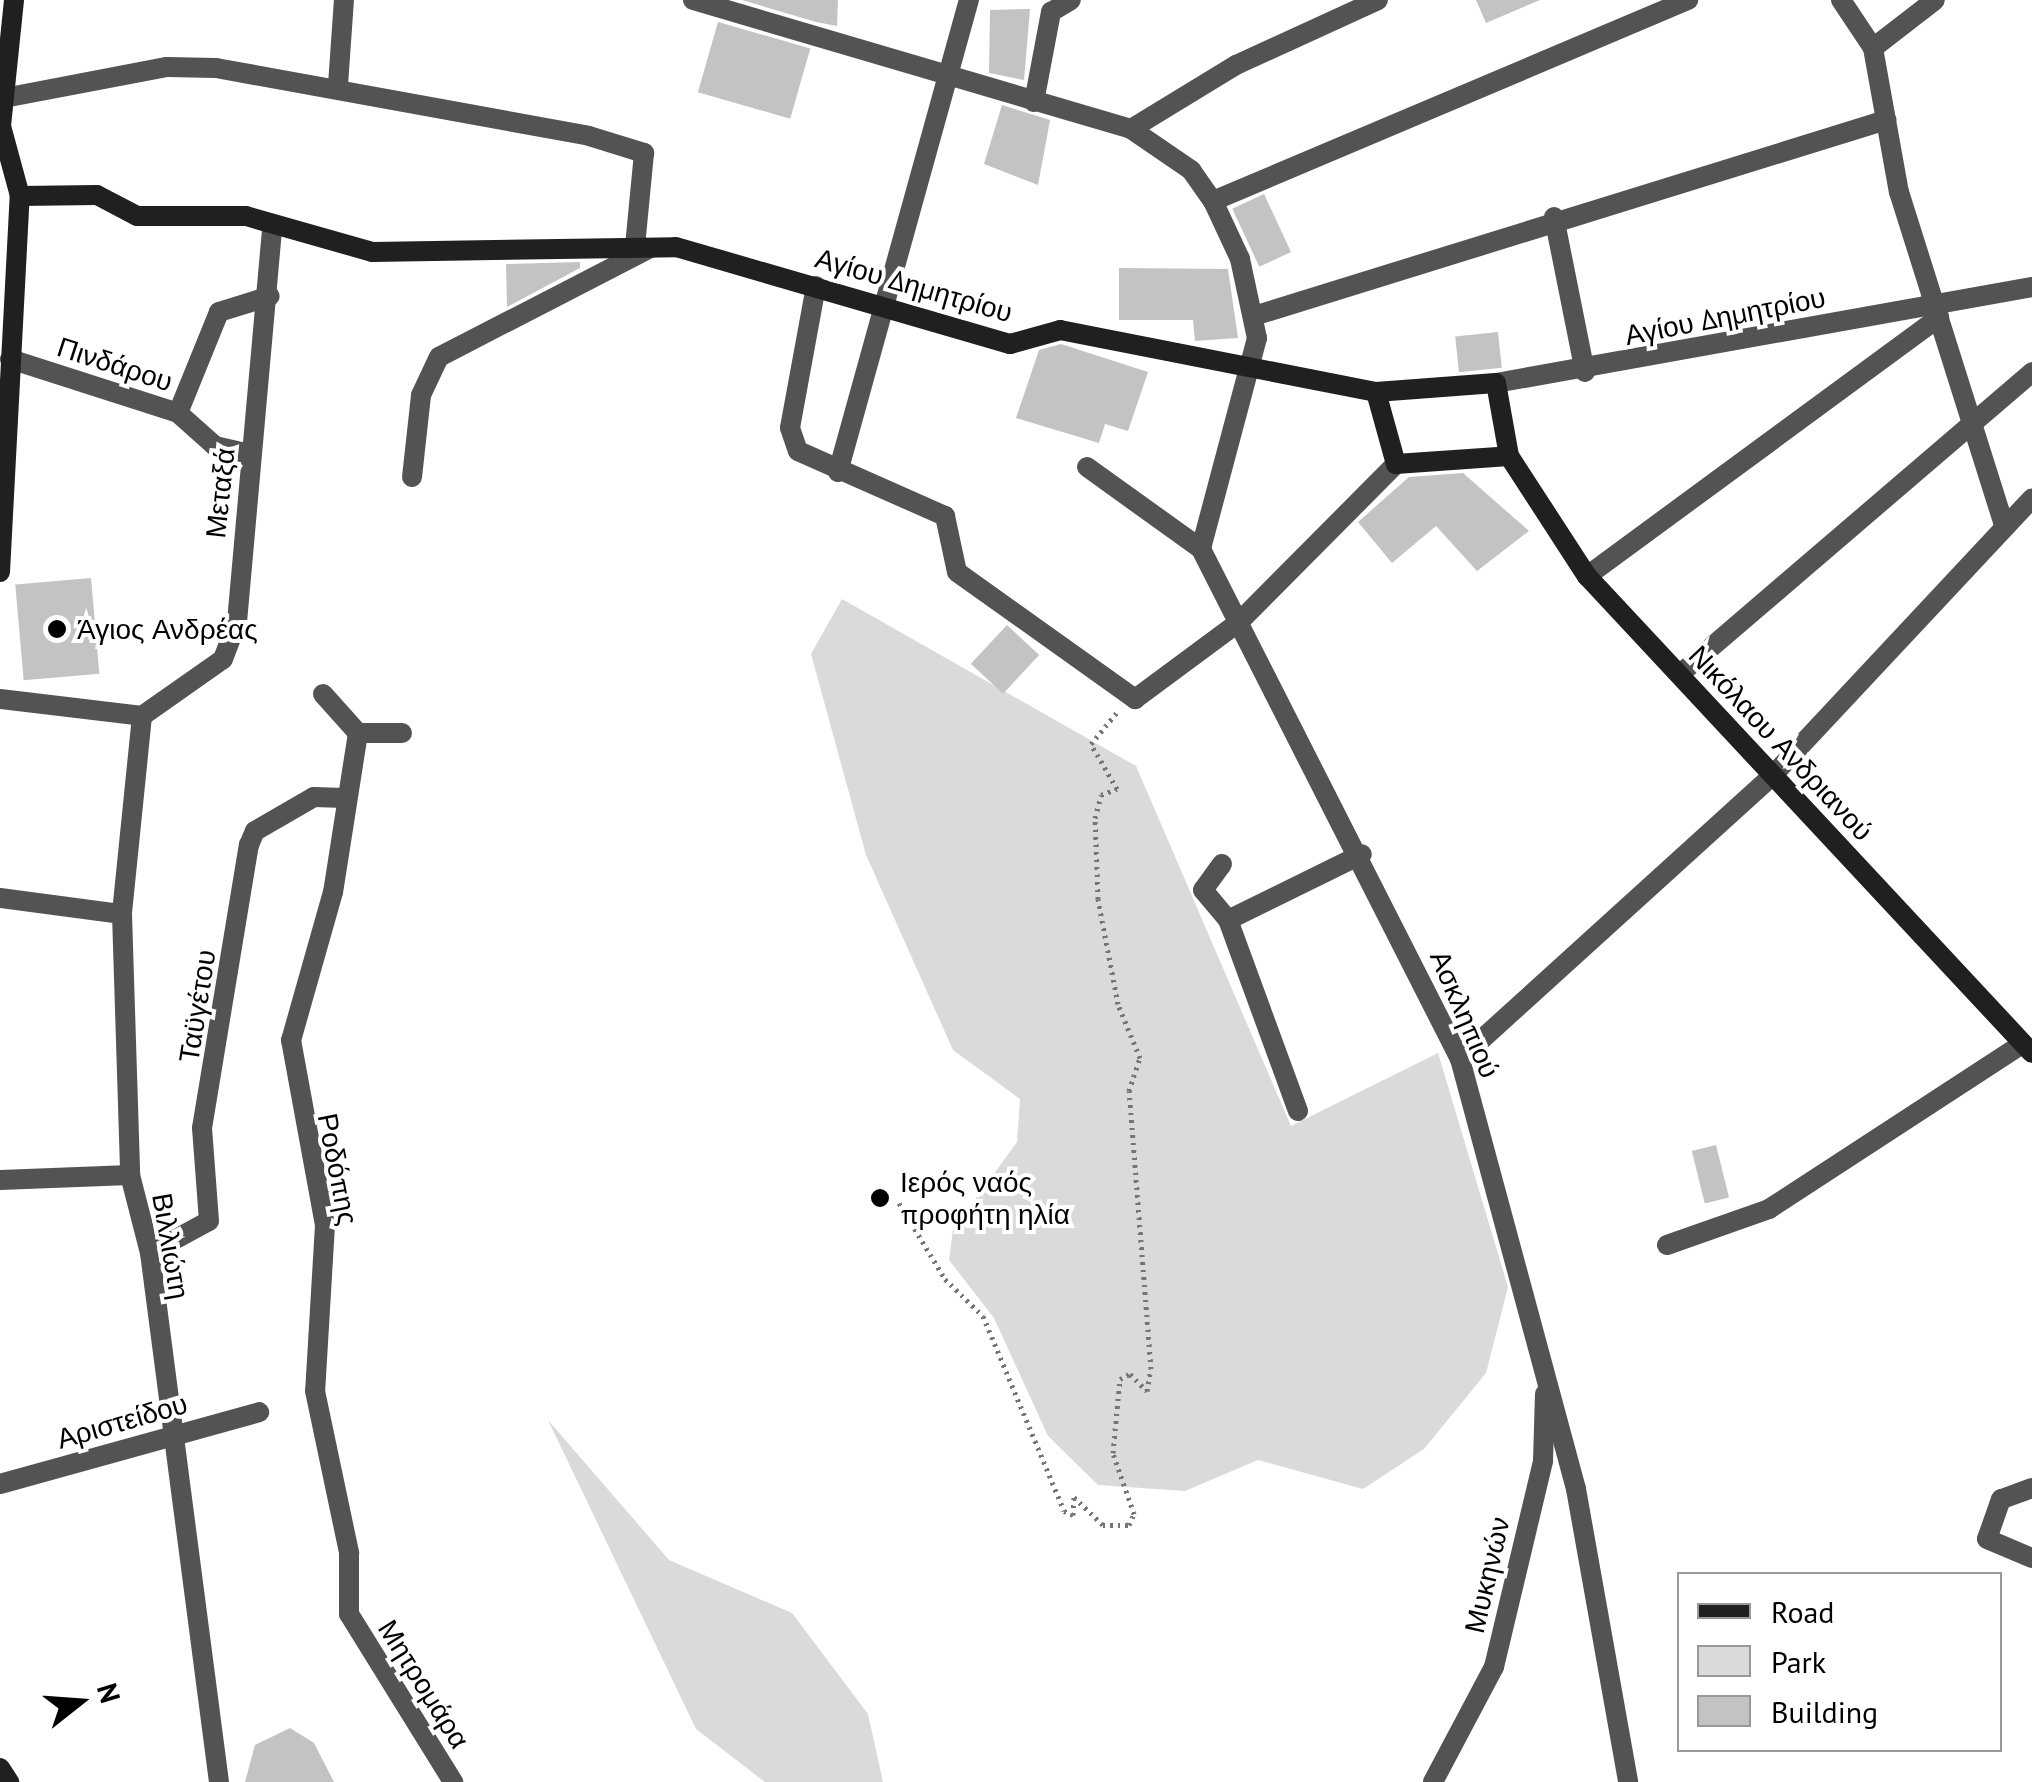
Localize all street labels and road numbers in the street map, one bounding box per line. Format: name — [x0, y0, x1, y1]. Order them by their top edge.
street label: Αγίου Δημητρίου — [812, 241, 1016, 329]
street label: Αγίου Δημητρίου — [1622, 280, 1828, 352]
street label: Πινδάρου — [53, 330, 177, 398]
street label: Μεταξά — [199, 446, 241, 540]
street label: Νικόλαου Ανδριανού — [1682, 639, 1880, 847]
street label: Ασκληπιού — [1423, 945, 1507, 1083]
street label: Ταϋγέτου — [172, 947, 222, 1065]
street label: Ροδόπης — [311, 1110, 365, 1228]
street label: Βιλλιώτη — [145, 1190, 197, 1302]
street label: Αριστείδου — [53, 1386, 191, 1456]
street label: Μυκηνών — [1457, 1514, 1517, 1636]
street label: Μητρομάρα — [371, 1614, 477, 1754]

